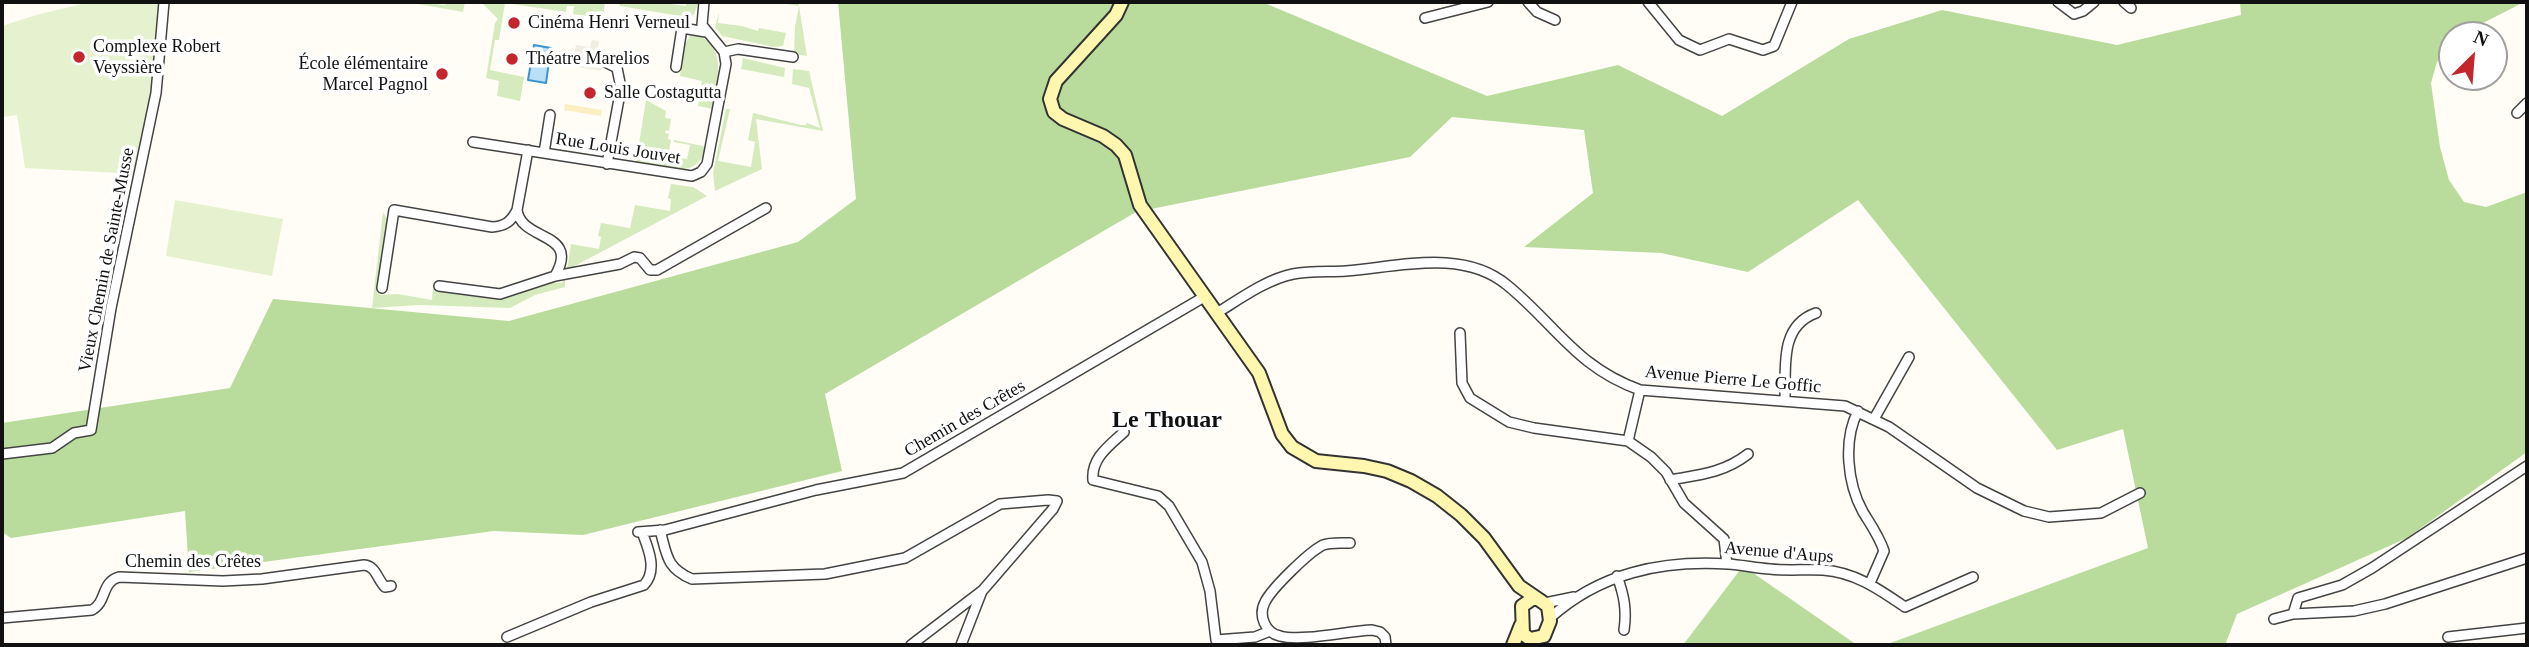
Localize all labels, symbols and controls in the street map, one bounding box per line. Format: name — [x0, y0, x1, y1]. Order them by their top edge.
place label: Cinéma Henri Verneul — [528, 12, 690, 34]
marker: Cinéma Henri Verneul — [506, 15, 522, 31]
north arrow — [2438, 21, 2508, 91]
text: N — [2471, 26, 2492, 51]
place label: Complexe Robert Veyssière — [93, 36, 220, 78]
place label: Théatre Marelios — [526, 48, 649, 70]
marker: Complexe Robert Veyssière — [71, 49, 87, 65]
marker: Théatre Marelios — [504, 51, 520, 67]
place label: École élémentaire Marcel Pagnol — [299, 53, 428, 96]
marker: École élémentaire Marcel Pagnol — [434, 66, 450, 82]
place label: Salle Costagutta — [604, 82, 721, 104]
marker: Salle Costagutta — [582, 85, 598, 101]
street label: Rue Louis Jouvet — [554, 128, 682, 170]
street label: Vieux Chemin de Sainte-Musse — [75, 146, 139, 374]
street label: Avenue Pierre Le Goffic — [1644, 362, 1822, 398]
street label: Chemin des Crêtes — [901, 376, 1029, 462]
district label: Le Thouar — [1112, 407, 1222, 435]
street label: Avenue d'Aups — [1724, 537, 1834, 569]
street label: Chemin des Crêtes — [125, 551, 261, 573]

